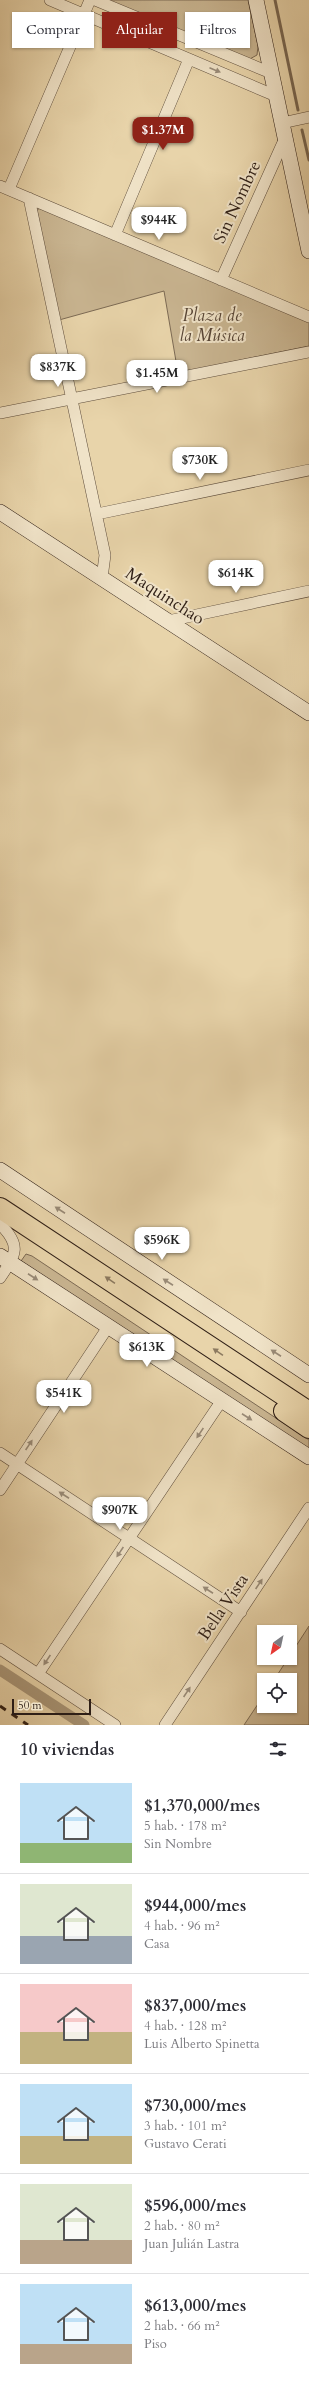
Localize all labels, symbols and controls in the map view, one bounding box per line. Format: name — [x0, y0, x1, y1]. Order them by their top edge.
chip: Comprar — [12, 12, 94, 48]
chip: Alquilar — [102, 12, 177, 48]
chip: Filtros — [185, 12, 250, 48]
one-way arrow — [210, 67, 221, 73]
pin: $1.37M — [130, 117, 196, 151]
text: $1.37M — [141, 121, 185, 139]
street label: Sin Nombre — [208, 157, 266, 247]
pin: $944K — [131, 207, 187, 241]
text: $944K — [140, 211, 178, 229]
park label: Plaza de la Música — [179, 304, 245, 347]
pin: $837K — [30, 354, 86, 388]
text: $837K — [39, 358, 77, 376]
pin: $1.45M — [124, 360, 190, 394]
text: $1.45M — [135, 364, 179, 382]
pin: $730K — [172, 447, 228, 481]
text: $730K — [181, 451, 219, 469]
pin: $614K — [208, 560, 264, 594]
street label: Maquinchao — [121, 562, 209, 630]
text: $614K — [217, 564, 255, 582]
one-way arrow — [54, 1206, 65, 1214]
pin: $596K — [134, 1227, 190, 1261]
text: $596K — [143, 1231, 181, 1249]
one-way arrow — [27, 1274, 39, 1281]
one-way arrow — [104, 1277, 116, 1284]
one-way arrow — [162, 1278, 174, 1285]
pin: $613K — [119, 1334, 175, 1368]
text: $613K — [128, 1338, 166, 1356]
one-way arrow — [213, 1348, 223, 1356]
one-way arrow — [271, 1349, 282, 1357]
pin: $541K — [36, 1380, 92, 1414]
text: $541K — [45, 1384, 83, 1402]
one-way arrow — [242, 1413, 252, 1421]
one-way arrow — [196, 1428, 204, 1438]
one-way arrow — [25, 1440, 33, 1451]
one-way arrow — [59, 1492, 70, 1499]
pin: $907K — [92, 1497, 148, 1531]
text: $907K — [101, 1501, 139, 1519]
one-way arrow — [116, 1547, 124, 1558]
street label: Bella Vista — [192, 1569, 254, 1645]
one-way arrow — [255, 1579, 263, 1589]
one-way arrow — [203, 1586, 213, 1594]
north arrow — [257, 1625, 297, 1665]
map controls — [257, 1625, 297, 1713]
one-way arrow — [43, 1655, 51, 1665]
button: locate — [257, 1673, 297, 1713]
one-way arrow — [183, 1687, 191, 1698]
scale bar — [12, 1697, 91, 1716]
text: 50 m — [18, 1698, 42, 1713]
text: 10 viviendas — [20, 1738, 114, 1761]
icon: filters — [267, 1738, 289, 1760]
text: $1,370,000/mes — [144, 1794, 260, 1817]
icon: home — [52, 1799, 100, 1847]
text: 5 hab. · 178 m² — [144, 1817, 226, 1835]
text: Sin Nombre — [144, 1835, 212, 1853]
text: $944,000/mes — [144, 1894, 246, 1917]
icon: home — [52, 1900, 100, 1948]
text: 4 hab. · 96 m² — [144, 1917, 220, 1935]
text: Casa — [144, 1935, 170, 1953]
text: $837,000/mes — [144, 1994, 246, 2017]
icon: home — [52, 2000, 100, 2048]
text: 4 hab. · 128 m² — [144, 2017, 226, 2035]
text: Luis Alberto Spinetta — [144, 2035, 260, 2053]
text: $730,000/mes — [144, 2094, 246, 2117]
icon: home — [52, 2100, 100, 2148]
text: 3 hab. · 101 m² — [144, 2117, 226, 2135]
text: Gustavo Cerati — [144, 2135, 227, 2153]
text: $596,000/mes — [144, 2194, 246, 2217]
icon: home — [52, 2200, 100, 2248]
text: 2 hab. · 80 m² — [144, 2217, 220, 2235]
text: Juan Julián Lastra — [144, 2235, 239, 2253]
text: $613,000/mes — [144, 2294, 246, 2317]
icon: home — [52, 2300, 100, 2348]
text: 2 hab. · 66 m² — [144, 2317, 220, 2335]
text: Piso — [144, 2335, 167, 2353]

